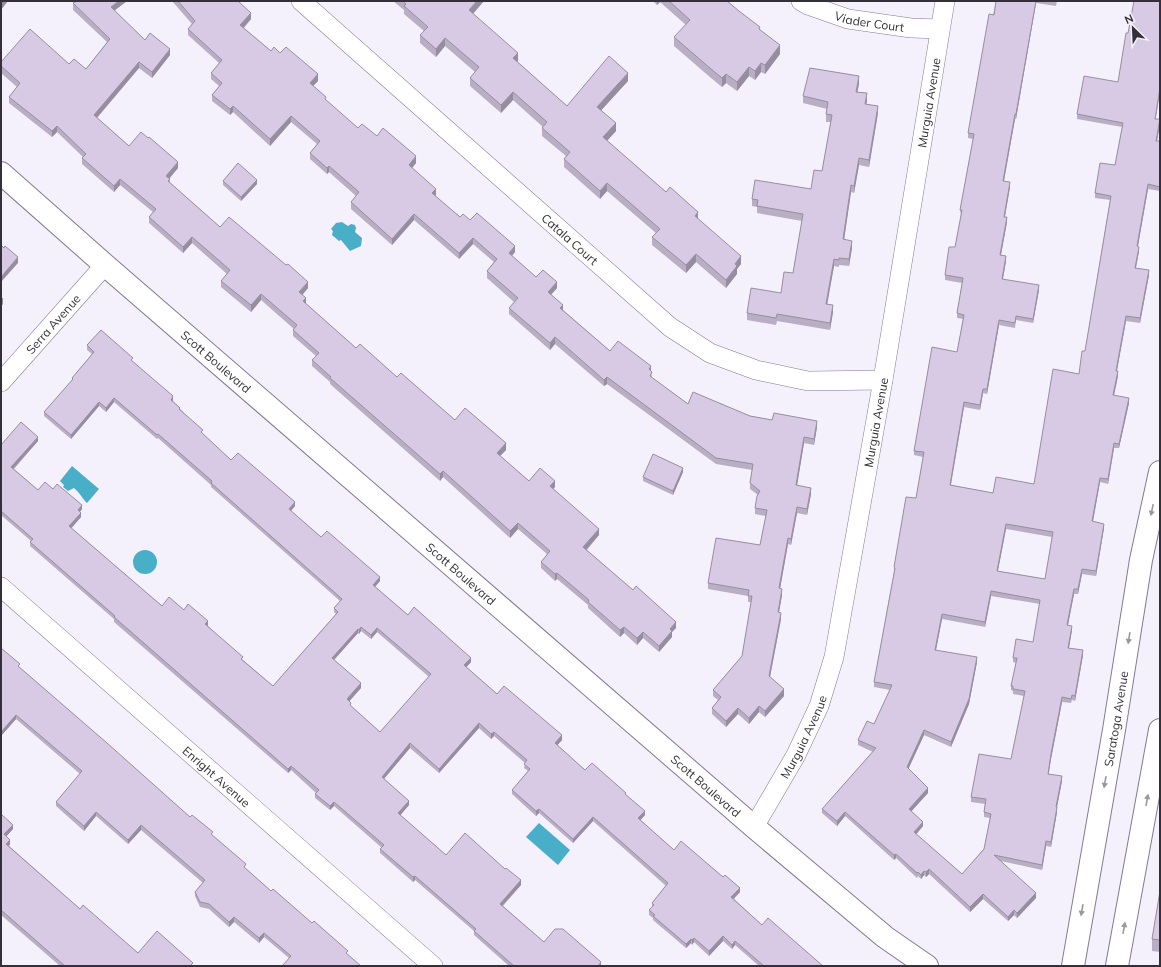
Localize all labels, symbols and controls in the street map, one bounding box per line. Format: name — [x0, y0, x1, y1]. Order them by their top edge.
street label: Viader Court — [833, 7, 905, 34]
north arrow — [1113, 8, 1153, 48]
text: N — [1122, 11, 1136, 27]
street label: Murguia Avenue — [914, 57, 943, 149]
street label: Catala Court — [539, 210, 601, 268]
street label: Serra Avenue — [22, 291, 83, 357]
street label: Scott Boulevard — [178, 327, 254, 396]
street label: Murguia Avenue — [860, 376, 891, 468]
one-way arrow — [1148, 504, 1154, 516]
street label: Scott Boulevard — [423, 539, 499, 608]
one-way arrow — [1125, 632, 1131, 644]
street label: Saratoga Avenue — [1100, 670, 1131, 768]
street label: Murguia Avenue — [777, 693, 829, 781]
street label: Enright Avenue — [180, 743, 254, 810]
street label: Scott Boulevard — [668, 751, 744, 820]
one-way arrow — [1101, 776, 1107, 788]
one-way arrow — [1144, 794, 1150, 806]
one-way arrow — [1079, 904, 1085, 916]
one-way arrow — [1121, 922, 1127, 934]

